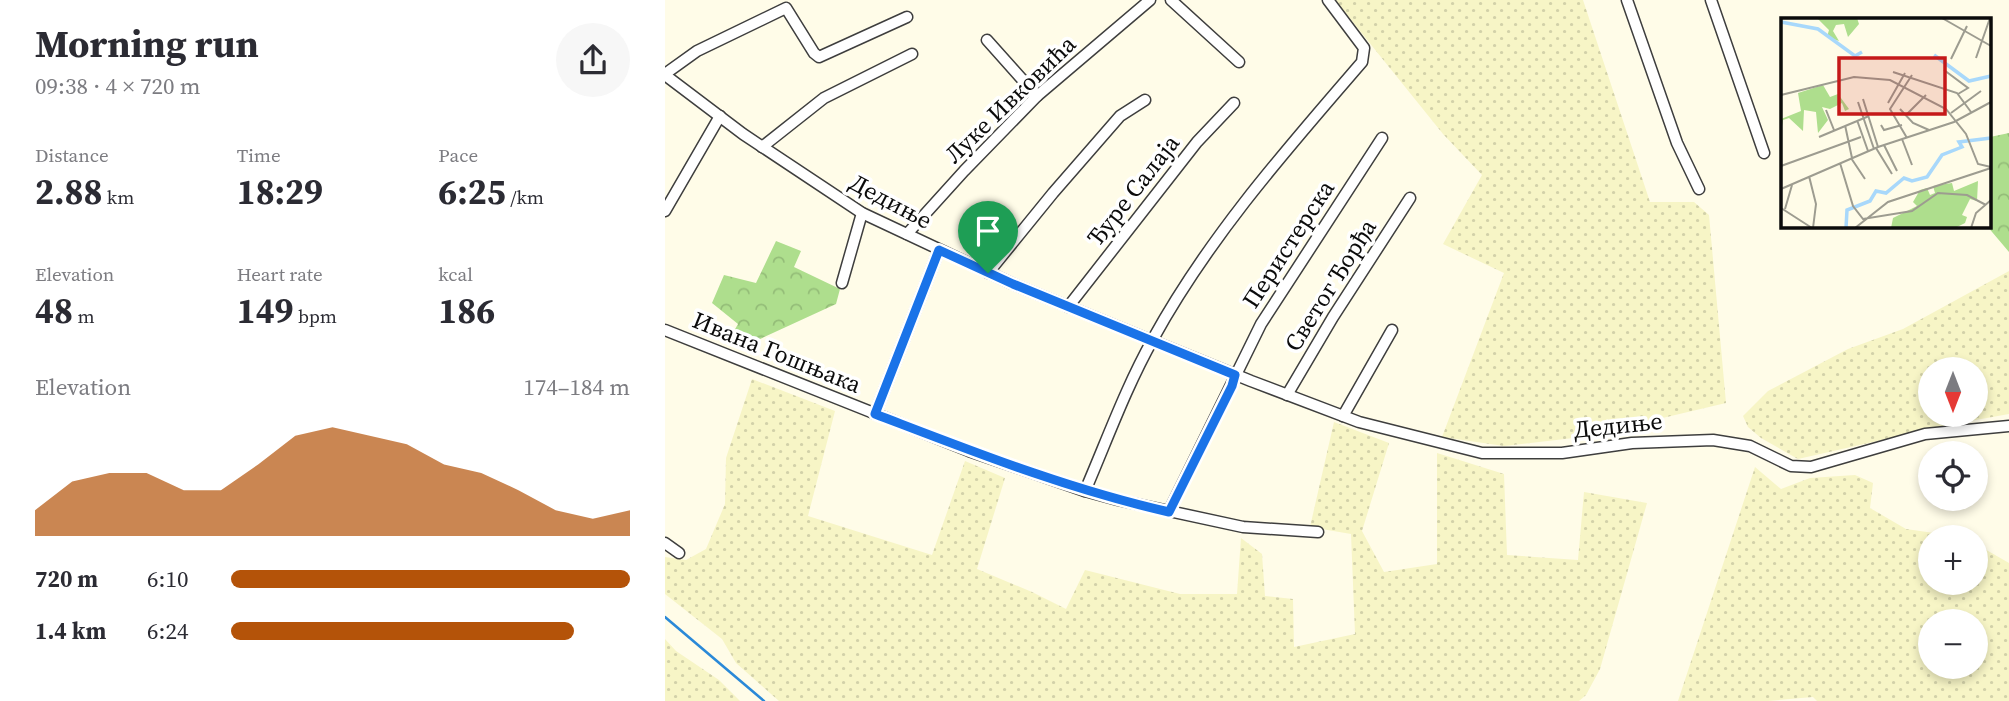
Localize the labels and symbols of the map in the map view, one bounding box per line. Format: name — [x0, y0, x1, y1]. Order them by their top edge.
inset map — [1781, 18, 1991, 228]
street label: Луке Ивковића — [937, 27, 1083, 170]
street label: Ђуре Салаја — [1079, 127, 1187, 253]
street label: Дедиње — [844, 166, 938, 236]
street label: Перистерска — [1234, 173, 1342, 314]
pin — [958, 201, 1018, 273]
street label: Светог Ђорђа — [1276, 212, 1384, 357]
street label: Ивана Гошњака — [688, 303, 867, 401]
north arrow — [1918, 357, 1988, 427]
street label: Дедиње — [1572, 404, 1664, 446]

